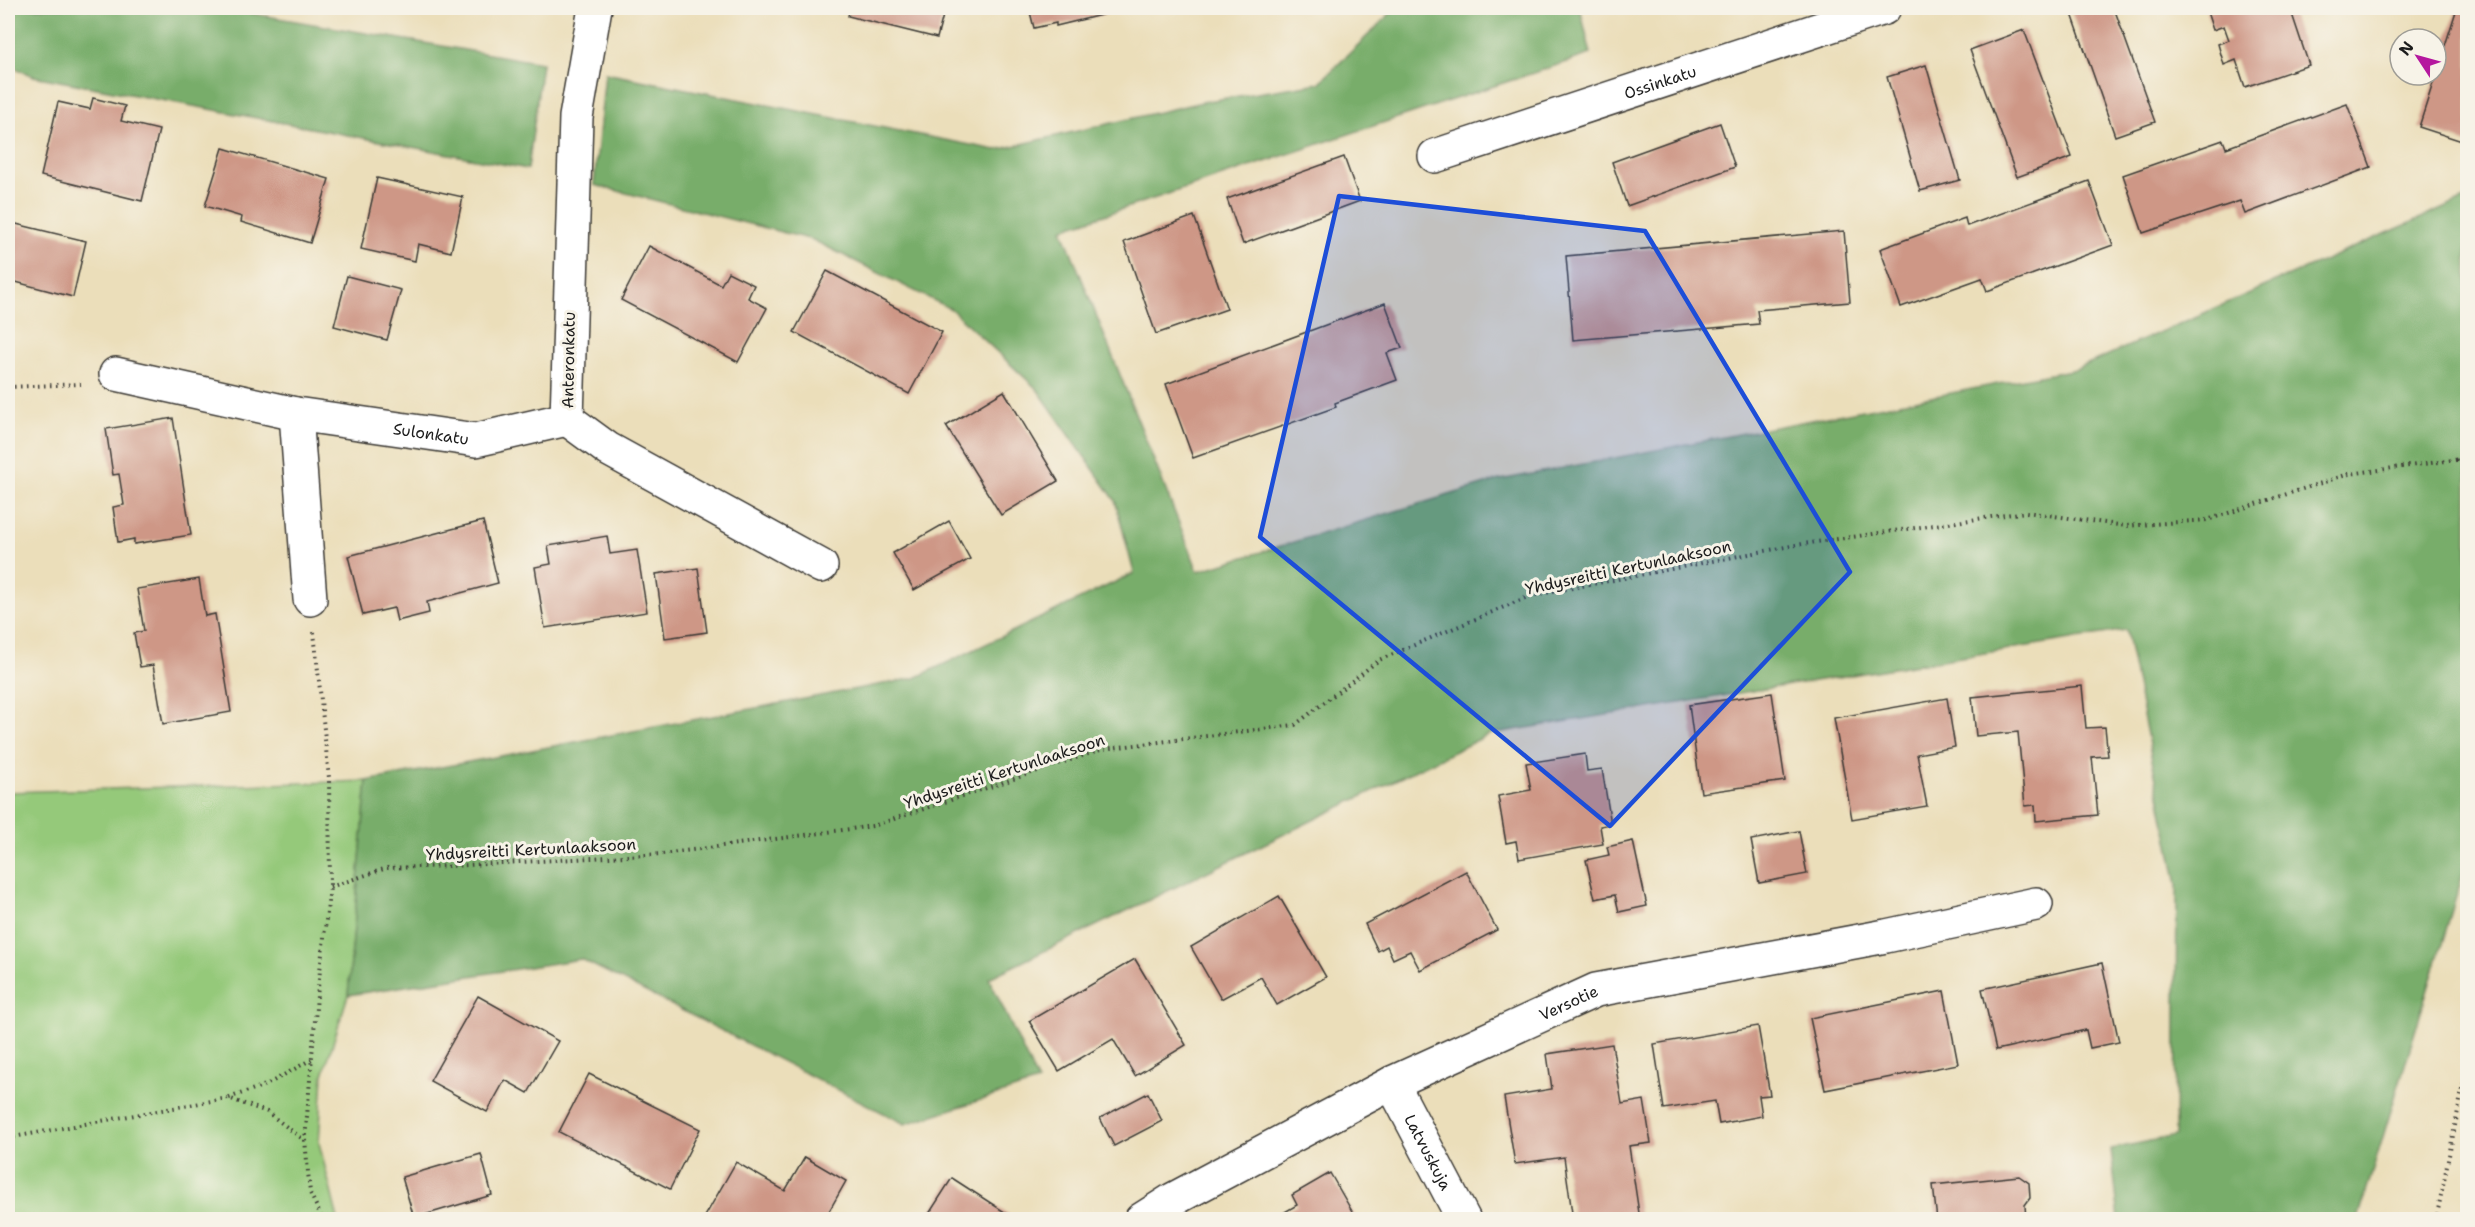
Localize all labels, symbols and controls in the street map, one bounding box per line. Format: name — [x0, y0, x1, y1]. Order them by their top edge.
north arrow — [2388, 27, 2448, 87]
text: N — [2394, 37, 2418, 60]
street label: Ossinkatu — [1621, 61, 1699, 104]
street label: Anteronkatu — [557, 311, 580, 409]
street label: Sulonkatu — [392, 418, 470, 450]
street label: Yhdysreitti Kertunlaaksoon — [1523, 535, 1733, 600]
street label: Yhdysreitti Kertunlaaksoon — [901, 729, 1108, 814]
street label: Yhdysreitti Kertunlaaksoon — [426, 834, 637, 865]
street label: Versotie — [1536, 980, 1601, 1026]
street label: Latvuskuja — [1399, 1111, 1456, 1194]

